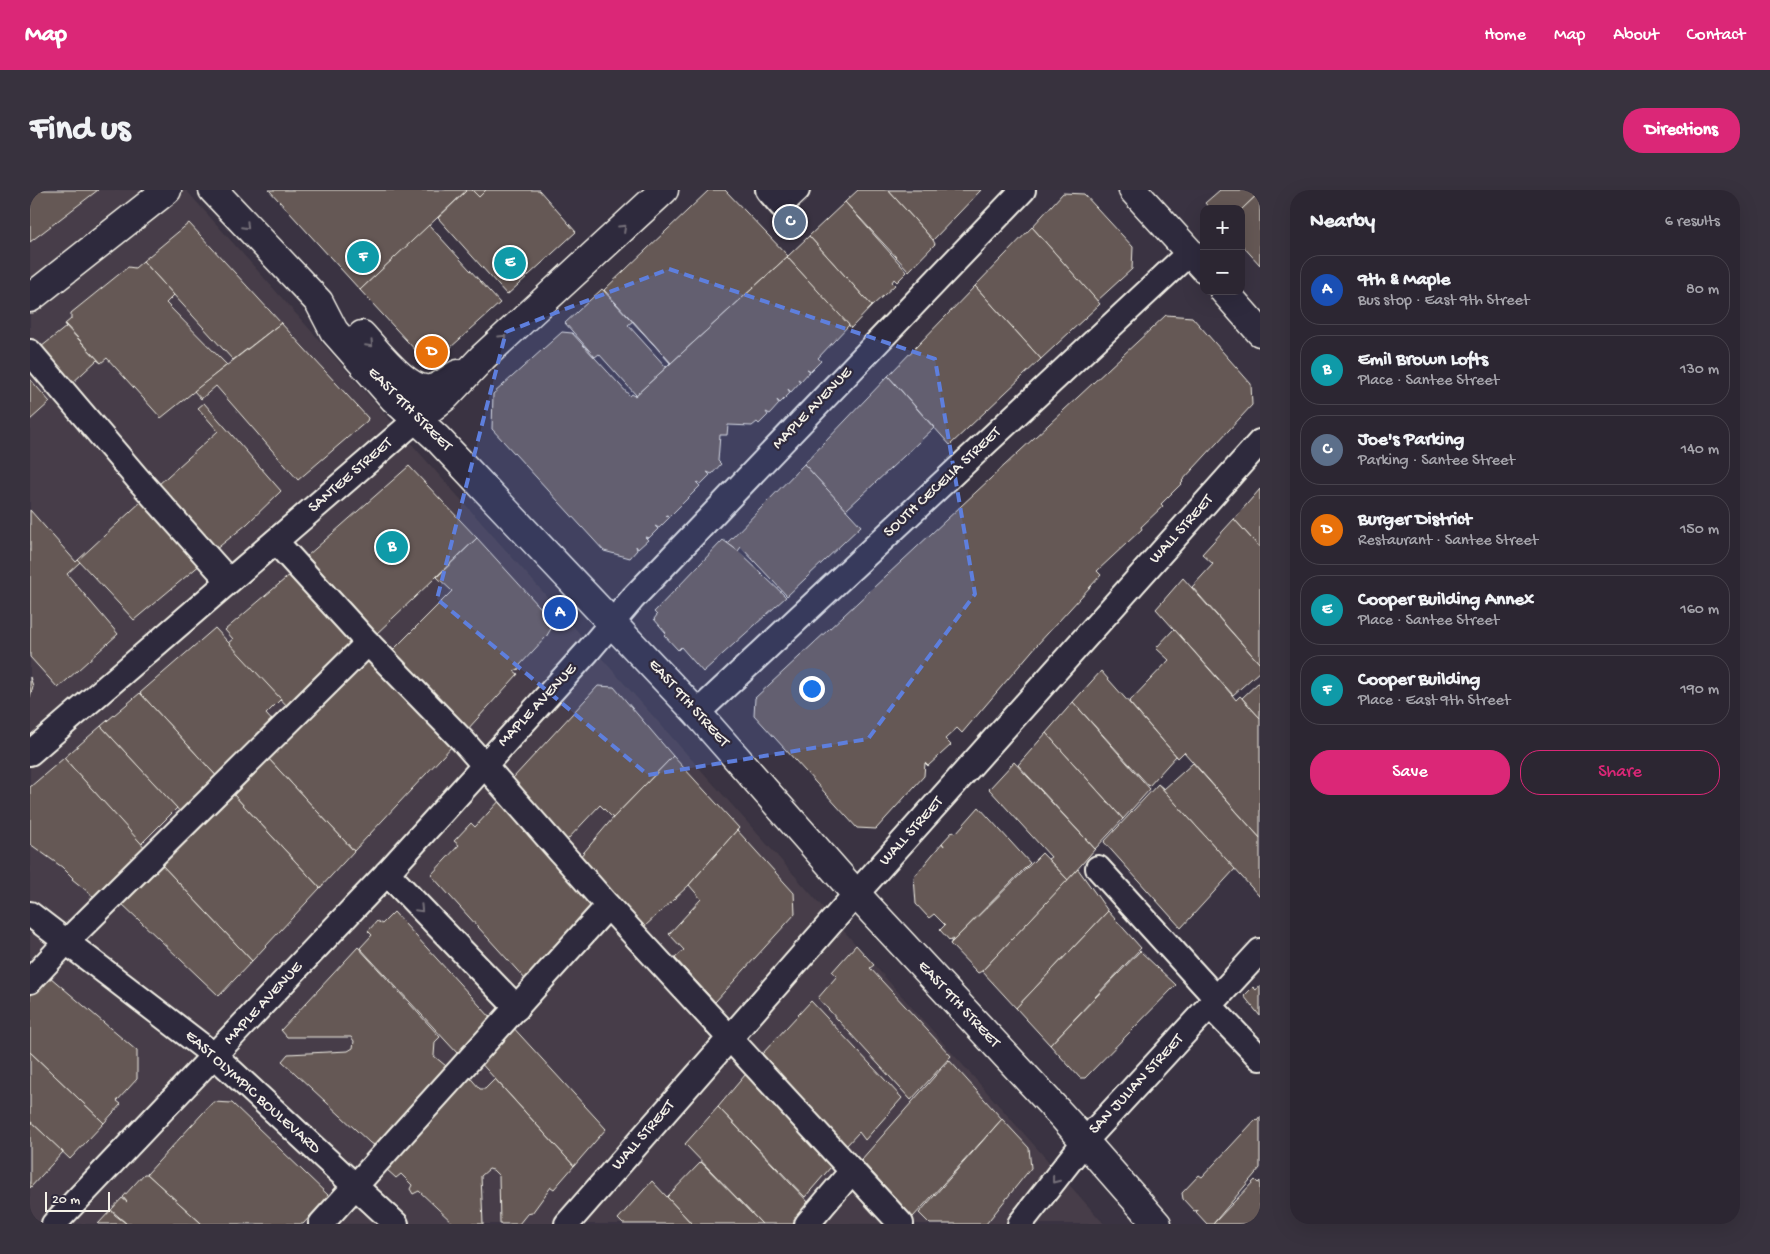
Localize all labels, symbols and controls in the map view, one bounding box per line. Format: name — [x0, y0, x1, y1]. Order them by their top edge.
text: Map — [25, 21, 67, 50]
text: Home — [1484, 25, 1526, 46]
text: Map — [1554, 25, 1585, 46]
text: About — [1613, 25, 1659, 46]
text: Contact — [1687, 25, 1745, 46]
button: Directions — [1623, 108, 1740, 153]
text: Find us — [30, 110, 130, 151]
pin: C — [774, 203, 806, 241]
map controls — [1200, 205, 1245, 295]
button: + — [1200, 205, 1245, 250]
text: Nearby — [1310, 210, 1375, 235]
text: 6 results — [1665, 213, 1720, 232]
one-way arrow — [240, 220, 249, 229]
one-way arrow — [617, 225, 626, 234]
pin: F — [347, 238, 379, 276]
pin: E — [494, 244, 526, 282]
button: − — [1200, 250, 1245, 295]
text: 9th & Maple — [1358, 269, 1450, 292]
text: A — [1322, 281, 1332, 300]
text: 80 m — [1686, 281, 1719, 300]
text: Bus stop · East 9th Street — [1358, 292, 1529, 311]
pin: D — [416, 333, 448, 371]
one-way arrow — [498, 335, 507, 344]
one-way arrow — [364, 338, 373, 347]
text: Emil Brown Lofts — [1358, 349, 1488, 372]
text: B — [1323, 361, 1331, 380]
text: 130 m — [1680, 361, 1719, 380]
street label: MAPLE AVENUE — [769, 363, 858, 454]
street label: EAST 9TH STREET — [363, 364, 456, 457]
text: Place · Santee Street — [1358, 372, 1499, 391]
street label: SOUTH CECELIA STREET — [880, 423, 1006, 542]
text: Joe's Parking — [1358, 429, 1464, 452]
street label: SANTEE STREET — [305, 434, 398, 518]
text: C — [1323, 441, 1331, 460]
text: 140 m — [1681, 441, 1719, 460]
text: Parking · Santee Street — [1358, 452, 1515, 471]
street label: WALL STREET — [1146, 491, 1219, 569]
text: Burger District — [1358, 509, 1472, 532]
text: D — [1322, 521, 1332, 540]
text: 150 m — [1680, 521, 1719, 540]
pin: B — [376, 528, 408, 566]
text: Restaurant · Santee Street — [1358, 532, 1538, 551]
text: Cooper Building Annex — [1358, 589, 1534, 612]
pin: A — [544, 594, 576, 632]
text: E — [1322, 601, 1332, 620]
text: 160 m — [1680, 601, 1719, 620]
text: Place · Santee Street — [1358, 612, 1499, 631]
street label: EAST 9TH STREET — [643, 656, 733, 753]
street label: MAPLE AVENUE — [495, 660, 582, 752]
text: Cooper Building — [1358, 669, 1480, 692]
your location — [799, 676, 825, 702]
text: F — [1323, 681, 1331, 700]
text: 190 m — [1680, 681, 1719, 700]
text: Place · East 9th Street — [1358, 692, 1510, 711]
button: Save — [1310, 750, 1510, 795]
button: Share — [1520, 750, 1720, 795]
street label: WALL STREET — [876, 793, 949, 871]
one-way arrow — [414, 903, 423, 912]
street label: MAPLE AVENUE — [221, 958, 308, 1050]
street label: EAST 9TH STREET — [913, 958, 1004, 1053]
street label: EAST OLYMPIC BOULEVARD — [180, 1027, 324, 1159]
street label: SAN JULIAN STREET — [1086, 1030, 1189, 1139]
street label: WALL STREET — [608, 1096, 680, 1175]
one-way arrow — [1052, 1174, 1060, 1183]
scale bar — [45, 1189, 110, 1212]
text: 20 m — [52, 1192, 80, 1209]

